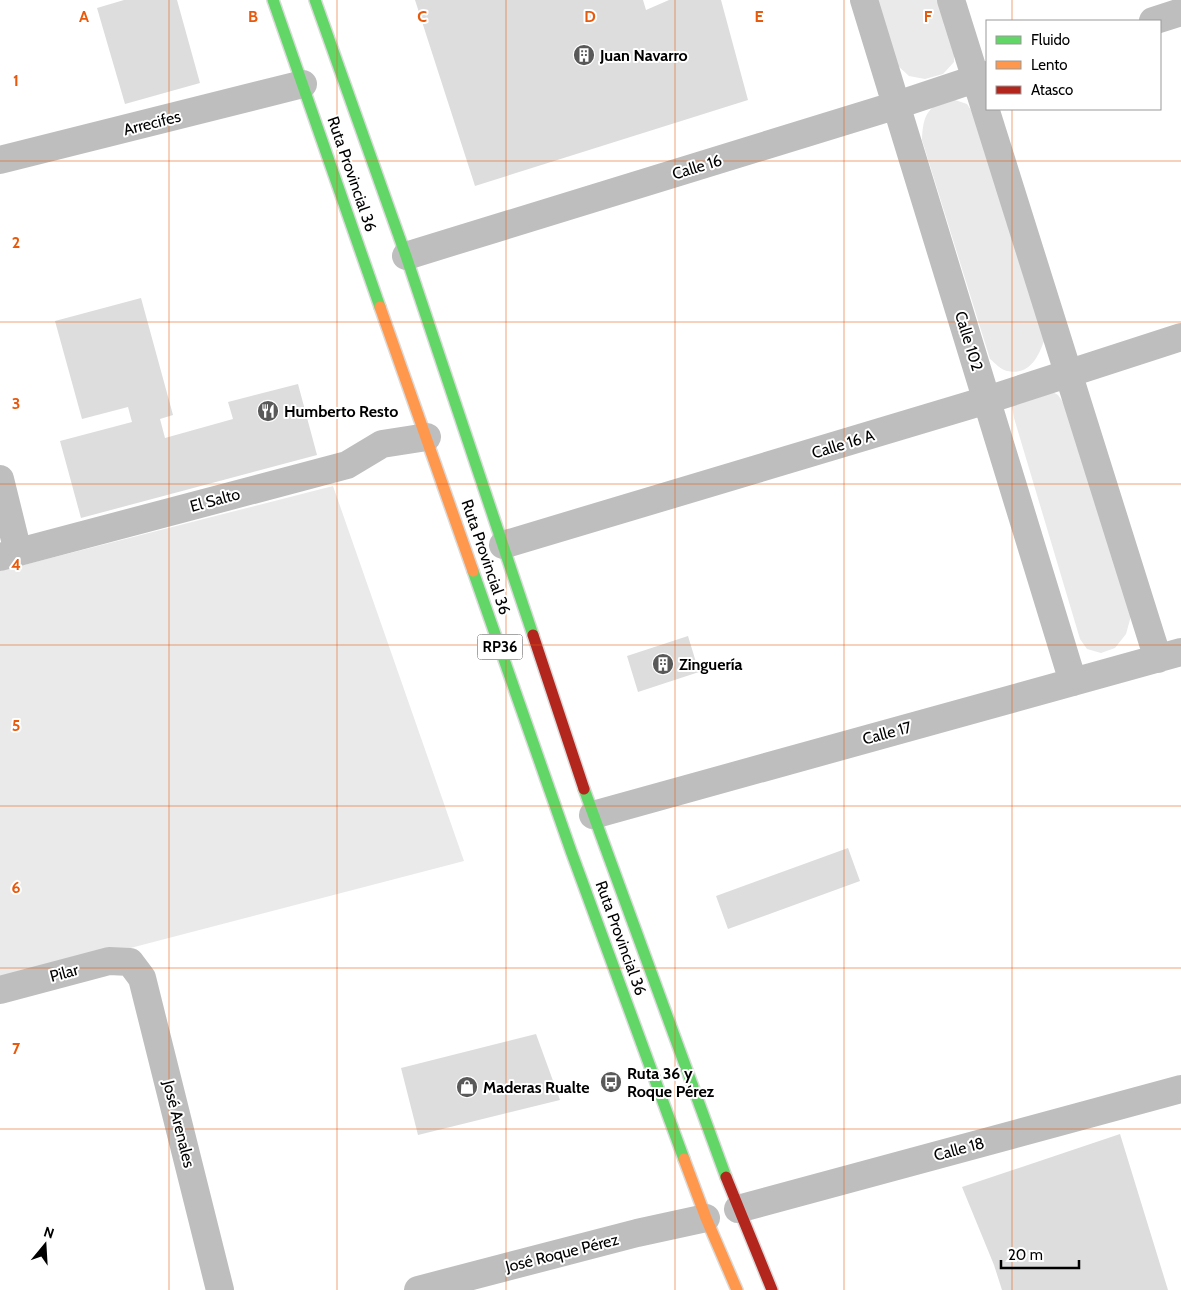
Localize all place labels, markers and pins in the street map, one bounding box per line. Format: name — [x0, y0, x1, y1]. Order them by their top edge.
building icon: Juan Navarro — [572, 43, 596, 67]
place label: Juan Navarro — [599, 46, 688, 65]
restaurant icon: Humberto Resto — [256, 399, 280, 423]
place label: Humberto Resto — [284, 402, 398, 421]
building icon: Zinguería — [651, 652, 675, 676]
place label: Zinguería — [679, 655, 743, 674]
place label: Ruta 36 y Roque Pérez — [627, 1064, 715, 1101]
bus stop icon: Ruta 36 y Roque Pérez — [599, 1070, 623, 1094]
shop icon: Maderas Rualte — [455, 1075, 479, 1099]
place label: Maderas Rualte — [483, 1078, 590, 1097]

